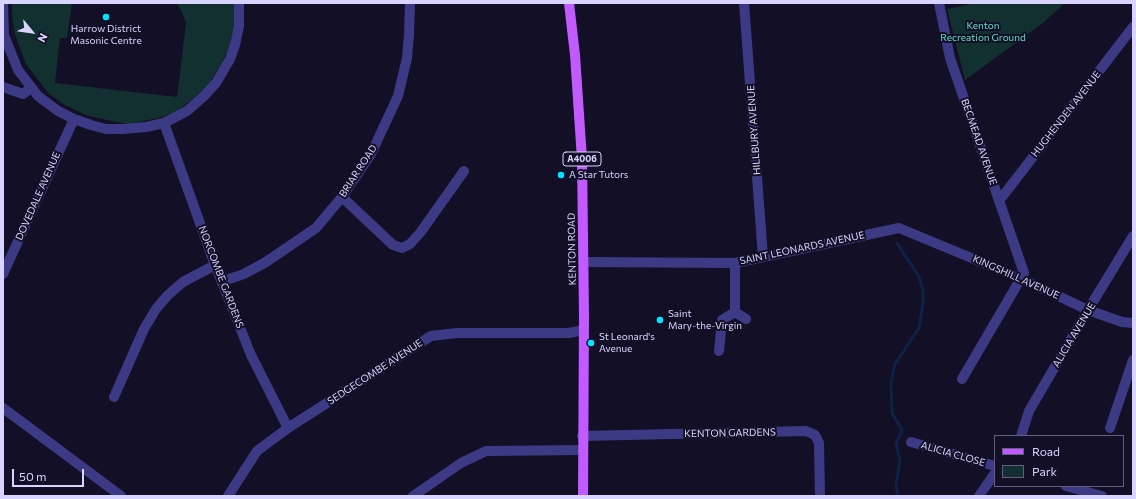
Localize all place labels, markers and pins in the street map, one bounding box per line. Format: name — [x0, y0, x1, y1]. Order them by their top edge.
marker: Harrow District Masonic Centre — [101, 12, 111, 22]
place label: Harrow District Masonic Centre — [70, 23, 142, 46]
place label: A Star Tutors — [569, 169, 628, 181]
marker: A Star Tutors — [556, 170, 566, 180]
place label: Saint Mary-the-Virgin — [668, 308, 742, 332]
marker: Saint Mary-the-Virgin — [655, 315, 665, 325]
place label: St Leonard's Avenue — [599, 331, 655, 354]
marker: St Leonard's Avenue — [586, 338, 596, 348]

